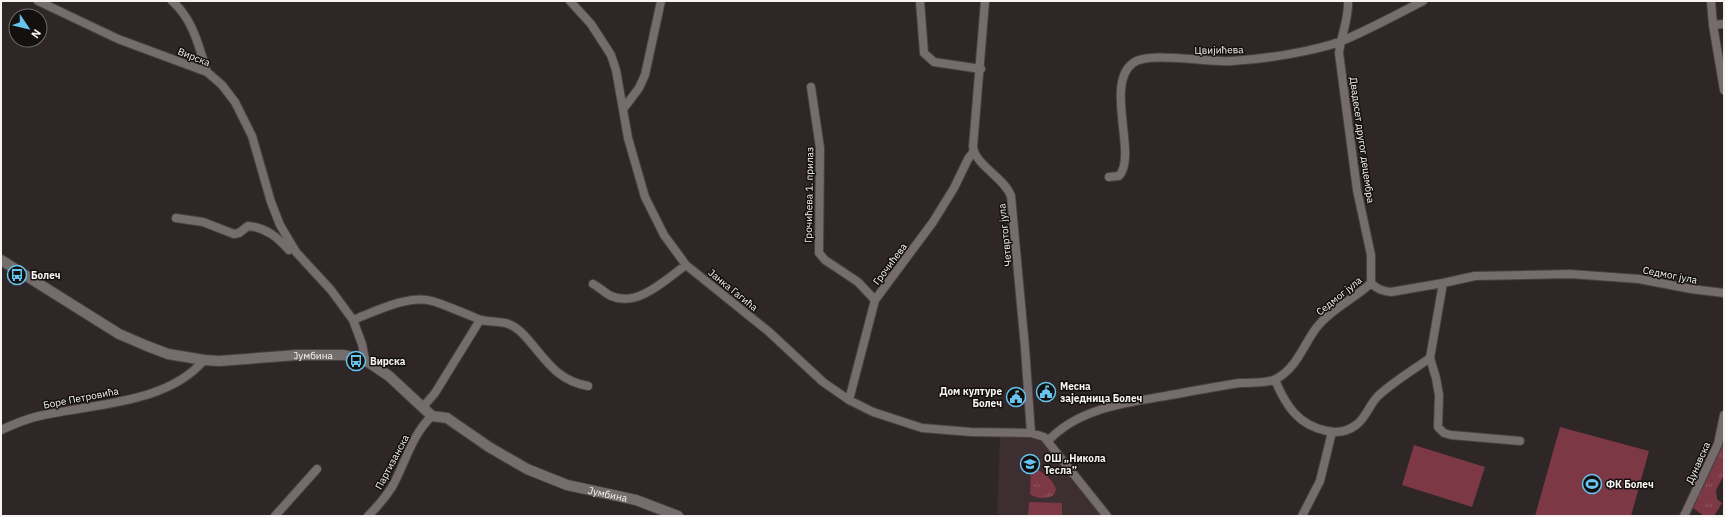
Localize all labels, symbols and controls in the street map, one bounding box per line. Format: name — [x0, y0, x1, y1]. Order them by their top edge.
north arrow — [8, 8, 48, 48]
text: N — [28, 26, 44, 41]
street label: Цвијићева — [1194, 43, 1244, 57]
street label: Вирска — [176, 45, 213, 70]
street label: Двадесет другог децембра — [1347, 76, 1377, 204]
street label: Грочићева 1. прилаз — [802, 147, 816, 243]
street label: Четвртог јула — [995, 202, 1015, 267]
street label: Грочићева — [870, 240, 910, 288]
street label: Седмог јула — [1642, 263, 1699, 287]
bus stop icon: Болеч — [6, 264, 28, 286]
street label: Јанка Гагића — [706, 266, 761, 314]
place label: Болеч — [31, 269, 61, 282]
street label: Седмог јула — [1313, 273, 1365, 318]
street label: Јумбина — [293, 348, 334, 362]
bus stop icon: Вирска — [345, 350, 367, 372]
place label: Вирска — [370, 355, 406, 368]
place label: Месна заједница Болеч — [1060, 380, 1143, 405]
public building icon: Месна заједница Болеч — [1035, 381, 1057, 403]
street label: Боре Петровића — [42, 384, 120, 412]
place label: Дом културе Болеч — [939, 385, 1002, 410]
public building icon: Дом културе Болеч — [1005, 386, 1027, 408]
street label: Партизанска — [372, 432, 412, 492]
street label: Дунавска — [1683, 439, 1713, 486]
place label: ОШ „Никола Тесла” — [1044, 452, 1106, 477]
school or university icon: ОШ „Никола Тесла” — [1019, 453, 1041, 475]
sports icon: ФК Болеч — [1581, 473, 1603, 495]
place label: ФК Болеч — [1606, 478, 1654, 491]
street label: Јумбина — [587, 483, 629, 505]

